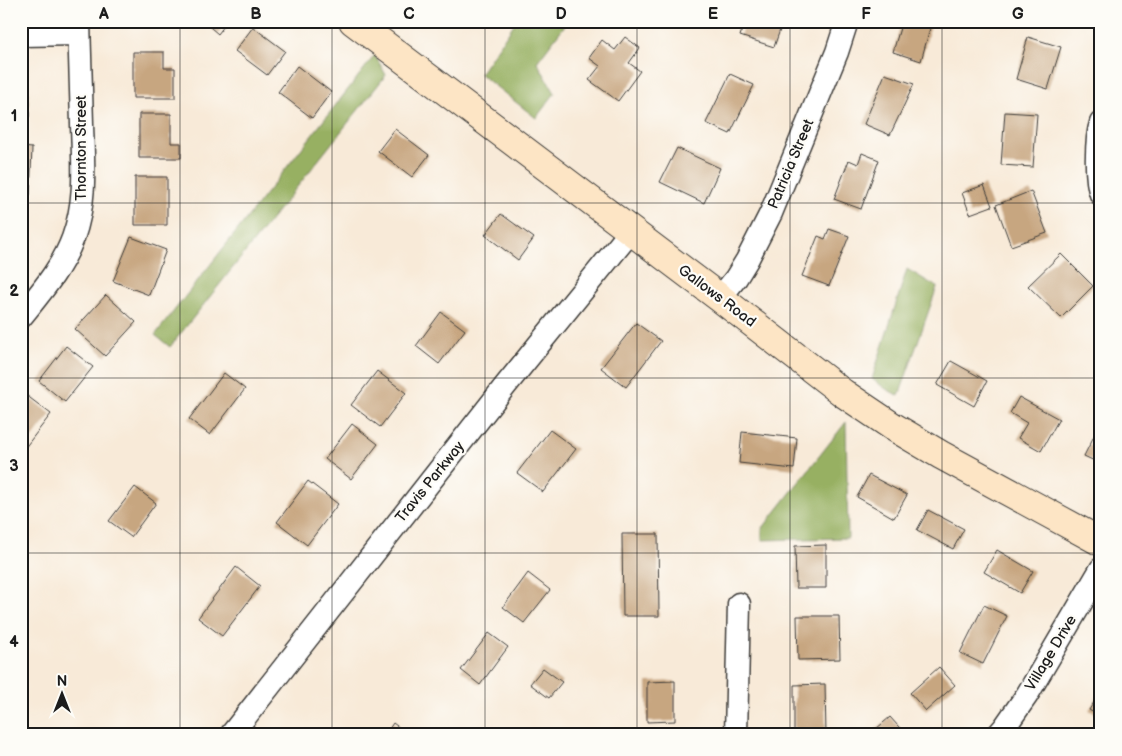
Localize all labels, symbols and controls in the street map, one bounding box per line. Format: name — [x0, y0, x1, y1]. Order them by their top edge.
text: A — [98, 5, 109, 24]
text: B — [250, 5, 262, 24]
text: C — [403, 5, 415, 24]
text: D — [555, 5, 567, 24]
text: E — [708, 5, 718, 24]
text: F — [861, 5, 871, 24]
text: G — [1012, 5, 1024, 24]
street label: Thornton Street — [72, 95, 91, 201]
text: 1 — [11, 107, 17, 126]
street label: Patricia Street — [764, 116, 819, 212]
street label: Gallows Road — [674, 261, 760, 331]
text: 2 — [9, 282, 19, 301]
street label: Travis Parkway — [391, 437, 469, 527]
text: 3 — [9, 457, 19, 476]
street label: Village Drive — [1021, 612, 1081, 694]
text: 4 — [9, 633, 19, 652]
north arrow — [38, 668, 88, 718]
text: N — [57, 673, 67, 690]

